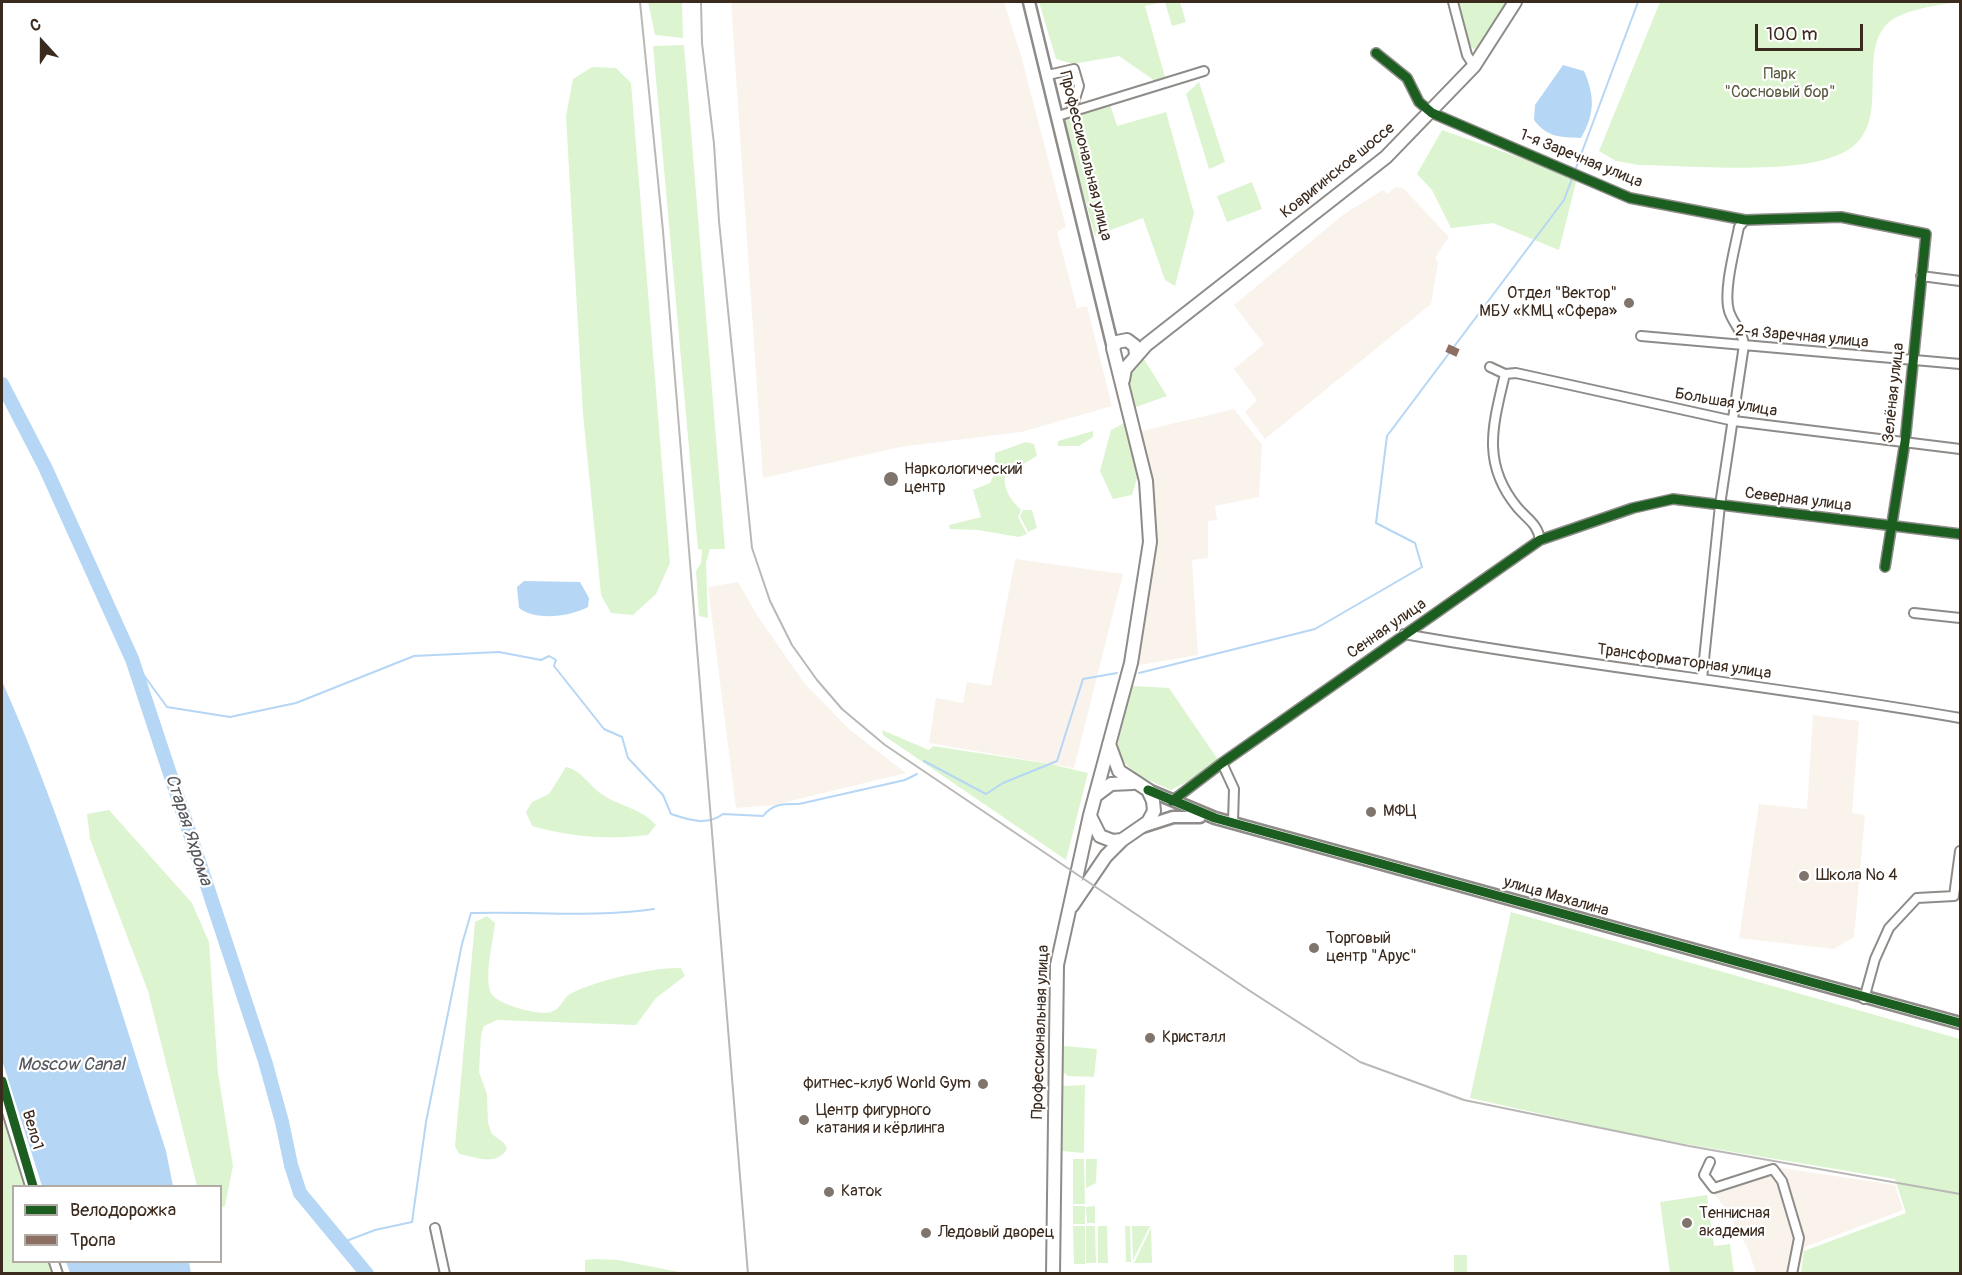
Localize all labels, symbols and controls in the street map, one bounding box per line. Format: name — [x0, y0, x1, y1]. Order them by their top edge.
north arrow — [12, 12, 72, 72]
scale bar — [1758, 12, 1866, 50]
text: С — [27, 14, 44, 36]
text: 100 m — [1766, 23, 1818, 46]
park label: Парк "Сосновый бор" — [1725, 65, 1835, 103]
street label: Профессиональная улица — [1055, 69, 1115, 243]
street label: Ковригинское шоссе — [1277, 119, 1399, 223]
street label: 1-я Заречная улица — [1517, 126, 1645, 192]
place label: Отдел "Вектор" МБУ «КМЦ «Сфера» — [1479, 284, 1617, 322]
marker: Отдел "Вектор" МБУ «КМЦ «Сфера» — [1622, 296, 1636, 310]
street label: 2-я Заречная улица — [1735, 322, 1869, 352]
street label: Зелёная улица — [1879, 342, 1909, 444]
street label: Большая улица — [1673, 385, 1779, 421]
place label: Наркологический центр — [904, 460, 1023, 498]
marker: Наркологический центр — [882, 470, 900, 488]
street label: Северная улица — [1744, 484, 1852, 516]
street label: Сенная улица — [1344, 595, 1430, 663]
street label: Трансформаторная улица — [1596, 640, 1772, 684]
water label: Старая Яхрома — [160, 772, 216, 888]
place label: МФЦ — [1383, 802, 1417, 822]
marker: МФЦ — [1364, 805, 1378, 819]
place label: Школа № 4 — [1816, 866, 1897, 886]
marker: Школа № 4 — [1797, 869, 1811, 883]
street label: улица Махалина — [1501, 873, 1611, 921]
place label: Торговый центр "Арус" — [1326, 929, 1417, 967]
marker: Торговый центр "Арус" — [1307, 941, 1321, 955]
street label: Профессиональная улица — [1028, 945, 1054, 1119]
place label: Кристалл — [1162, 1028, 1226, 1048]
marker: Кристалл — [1143, 1031, 1157, 1045]
water label: Moscow Canal — [17, 1054, 125, 1076]
place label: фитнес-клуб World Gym — [803, 1074, 971, 1094]
marker: фитнес-клуб World Gym — [976, 1077, 990, 1091]
place label: Центр фигурного катания и кёрлинга — [816, 1101, 945, 1139]
street label: Вело1 — [17, 1108, 47, 1152]
marker: Центр фигурного катания и кёрлинга — [797, 1113, 811, 1127]
place label: Каток — [841, 1182, 883, 1202]
legend — [12, 1185, 222, 1263]
marker: Каток — [822, 1185, 836, 1199]
text: Велодорожка — [70, 1199, 176, 1222]
place label: Теннисная академия — [1699, 1204, 1770, 1242]
marker: Теннисная академия — [1680, 1216, 1694, 1230]
place label: Ледовый дворец — [938, 1223, 1055, 1243]
marker: Ледовый дворец — [919, 1226, 933, 1240]
text: Тропа — [70, 1229, 116, 1252]

